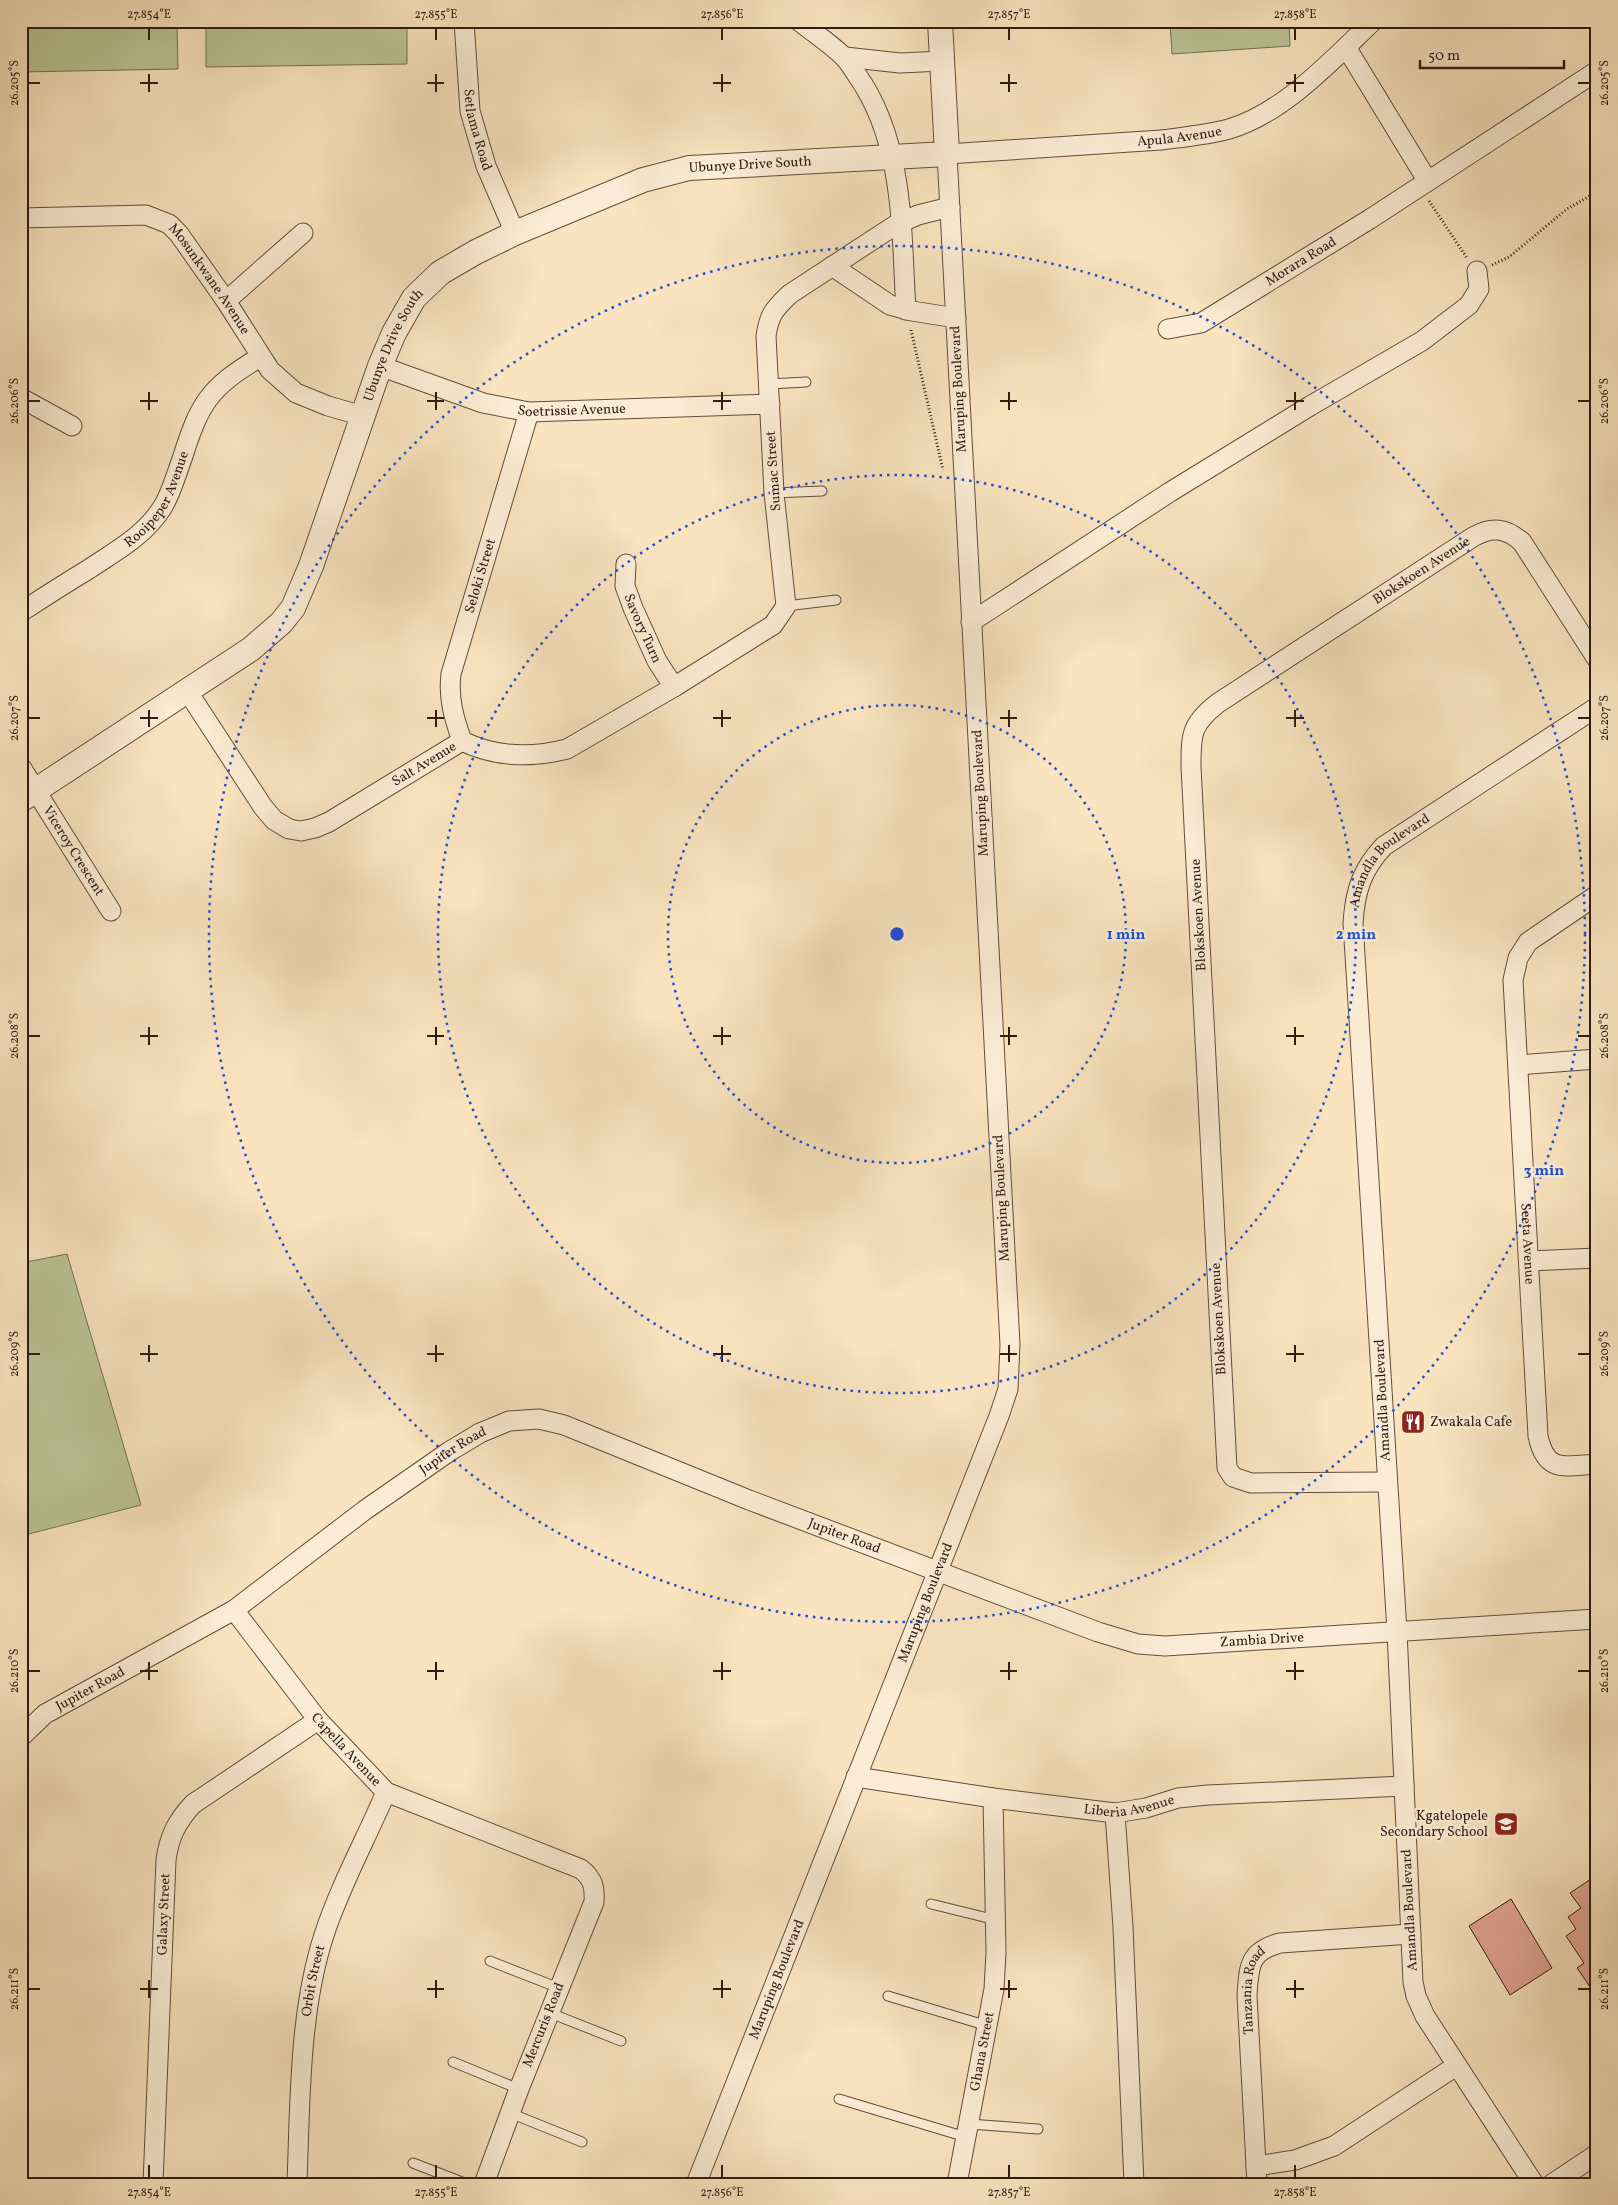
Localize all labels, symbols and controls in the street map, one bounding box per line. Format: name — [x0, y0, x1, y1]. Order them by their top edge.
text: 27.854°E — [127, 7, 171, 23]
text: 27.855°E — [415, 7, 457, 23]
text: 27.856°E — [700, 7, 744, 23]
text: 27.857°E — [988, 7, 1030, 23]
text: 27.858°E — [1273, 7, 1317, 23]
scale bar — [1420, 38, 1564, 70]
text: 50 m — [1428, 46, 1460, 67]
text: 26.205°S — [7, 60, 23, 106]
text: 26.205°S — [1597, 60, 1613, 106]
street label: Setlama Road — [459, 88, 497, 174]
street label: Apula Avenue — [1137, 122, 1224, 151]
street label: Ubunye Drive South — [688, 152, 812, 177]
street label: Mosunkwane Avenue — [164, 219, 255, 339]
street label: Morara Road — [1262, 232, 1340, 291]
street label: Ubunye Drive South — [359, 284, 428, 404]
street label: Maruping Boulevard — [946, 325, 972, 453]
text: 26.206°S — [7, 378, 23, 424]
text: 26.206°S — [1597, 378, 1613, 424]
street label: Soetrissie Avenue — [516, 399, 626, 422]
street label: Sumac Street — [762, 430, 786, 512]
street label: Rooipeper Avenue — [120, 448, 194, 552]
street label: Blokskoen Avenue — [1369, 532, 1474, 609]
street label: Seloki Street — [460, 536, 500, 616]
street label: Savory Turn — [619, 591, 666, 666]
text: 26.207°S — [7, 695, 23, 741]
text: 26.207°S — [1597, 695, 1613, 741]
street label: Maruping Boulevard — [968, 729, 994, 857]
street label: Salt Avenue — [388, 737, 460, 791]
street label: Viceroy Crescent — [38, 802, 109, 900]
street label: Amandla Boulevard — [1345, 809, 1434, 909]
street label: Blokskoen Avenue — [1187, 858, 1211, 972]
centre of rings — [888, 925, 906, 943]
text: 1 min — [1107, 925, 1145, 946]
text: 2 min — [1336, 925, 1376, 946]
text: 26.208°S — [7, 1013, 23, 1059]
text: 26.208°S — [1597, 1013, 1613, 1059]
street label: Maruping Boulevard — [989, 1134, 1015, 1262]
text: 3 min — [1524, 1161, 1564, 1182]
street label: Seeta Avenue — [1516, 1202, 1539, 1285]
street label: Blokskoen Avenue — [1207, 1262, 1231, 1376]
text: 26.209°S — [7, 1331, 23, 1377]
text: 26.209°S — [1597, 1331, 1613, 1377]
street label: Amandla Boulevard — [1370, 1338, 1396, 1462]
restaurant icon: Zwakala Cafe — [1400, 1409, 1426, 1435]
place label: Zwakala Cafe — [1430, 1413, 1512, 1432]
street label: Jupiter Road — [415, 1422, 489, 1479]
street label: Jupiter Road — [805, 1514, 884, 1559]
street label: Maruping Boulevard — [893, 1540, 958, 1665]
street label: Zambia Drive — [1219, 1628, 1305, 1652]
text: 26.210°S — [7, 1649, 23, 1693]
text: 26.210°S — [1597, 1649, 1613, 1693]
street label: Jupiter Road — [52, 1662, 129, 1716]
street label: Capella Avenue — [306, 1709, 386, 1791]
street label: Liberia Avenue — [1083, 1790, 1177, 1823]
place label: Kgatelopele Secondary School — [1380, 1807, 1488, 1842]
school or university icon: Kgatelopele Secondary School — [1493, 1811, 1519, 1837]
street label: Amandla Boulevard — [1397, 1848, 1423, 1972]
street label: Galaxy Street — [153, 1873, 175, 1956]
street label: Maruping Boulevard — [745, 1917, 809, 2042]
street label: Tanzania Road — [1237, 1942, 1270, 2035]
street label: Orbit Street — [297, 1943, 330, 2018]
text: 26.211°S — [7, 1968, 23, 2010]
text: 26.211°S — [1597, 1968, 1613, 2010]
street label: Mercuris Road — [518, 1980, 570, 2070]
street label: Ghana Street — [965, 2010, 999, 2093]
text: 27.854°E — [127, 2185, 171, 2201]
text: 27.855°E — [415, 2185, 457, 2201]
text: 27.856°E — [700, 2185, 744, 2201]
text: 27.857°E — [988, 2185, 1030, 2201]
text: 27.858°E — [1273, 2185, 1317, 2201]

